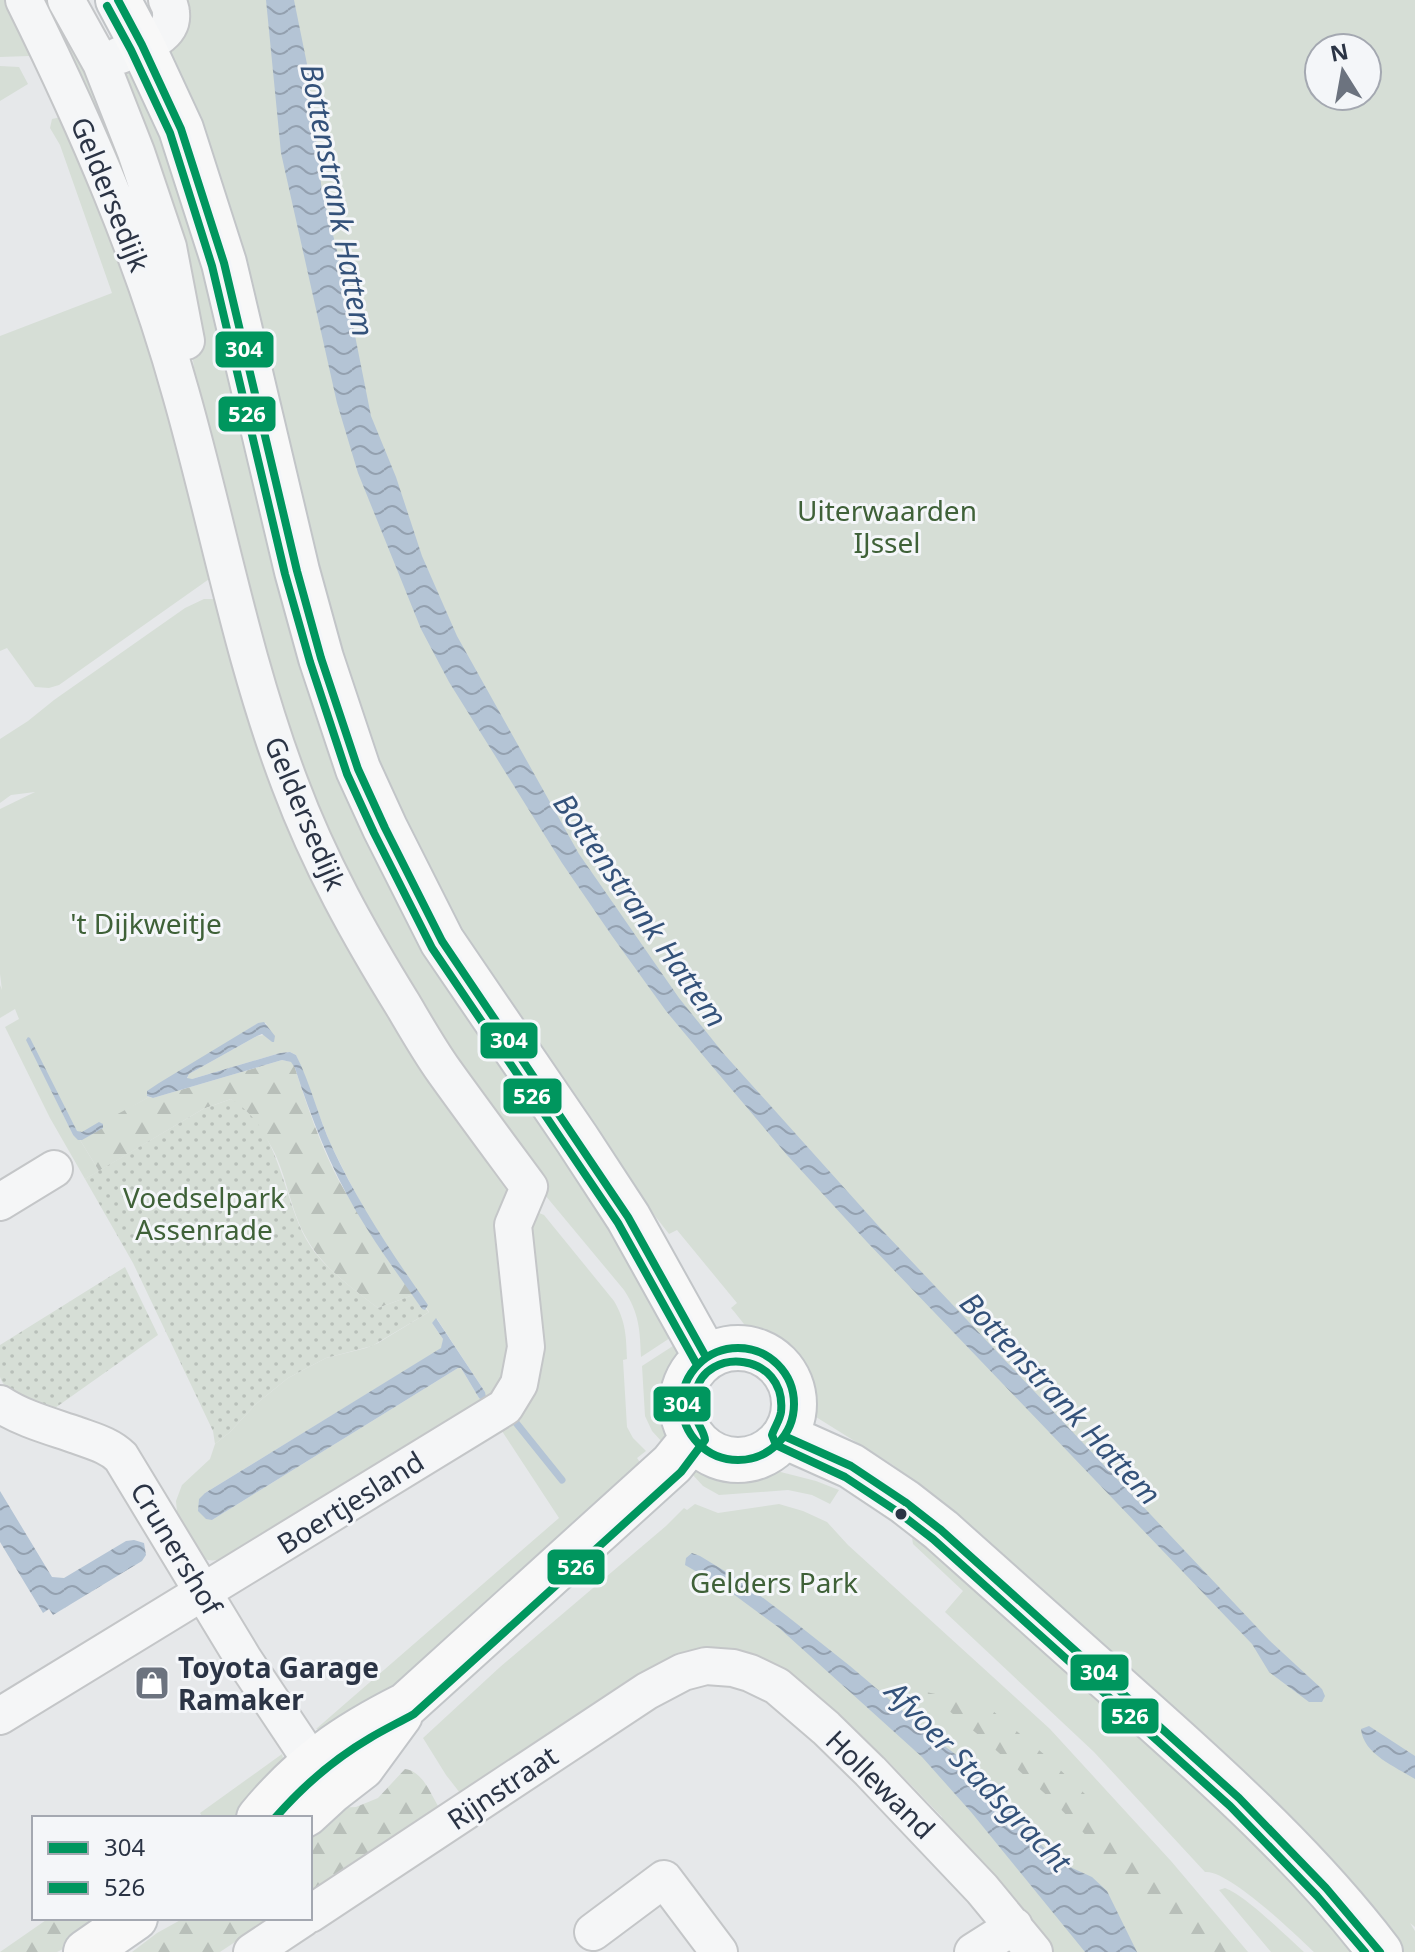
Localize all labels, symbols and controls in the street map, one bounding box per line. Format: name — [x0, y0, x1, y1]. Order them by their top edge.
north arrow — [1303, 32, 1383, 112]
text: N — [1327, 35, 1351, 68]
water label: Bottenstrank Hattem — [291, 60, 385, 340]
street label: Geldersedijk — [63, 111, 159, 277]
line badge: 304 — [214, 330, 275, 369]
text: 304 — [225, 333, 263, 363]
line badge: 526 — [217, 395, 277, 433]
text: 526 — [228, 398, 266, 428]
park label: Uiterwaarden IJssel — [797, 491, 977, 561]
street label: Geldersedijk — [257, 730, 356, 896]
water label: Bottenstrank Hattem — [545, 785, 737, 1035]
park label: 't Dijkweitje — [70, 904, 222, 942]
line badge: 304 — [479, 1021, 539, 1060]
text: 304 — [490, 1024, 528, 1054]
line badge: 526 — [502, 1077, 563, 1115]
text: 526 — [513, 1080, 551, 1110]
park label: Voedselpark Assenrade — [123, 1178, 285, 1248]
water label: Bottenstrank Hattem — [952, 1283, 1170, 1513]
line badge: 304 — [652, 1385, 712, 1423]
text: 304 — [663, 1388, 701, 1418]
street label: Boertjesland — [269, 1442, 431, 1562]
street label: Crunershof — [122, 1475, 232, 1623]
unlabelled marker — [893, 1506, 909, 1522]
line badge: 526 — [546, 1548, 606, 1586]
text: 526 — [557, 1551, 595, 1581]
park label: Gelders Park — [690, 1563, 858, 1601]
place label: Toyota Garage Ramaker — [178, 1648, 379, 1718]
line badge: 304 — [1069, 1653, 1130, 1692]
text: 304 — [1080, 1656, 1118, 1686]
shop icon: Toyota Garage Ramaker — [133, 1664, 171, 1702]
water label: Afvoer Stadsgracht — [876, 1670, 1082, 1881]
line badge: 526 — [1100, 1697, 1160, 1735]
text: 526 — [1111, 1700, 1149, 1730]
street label: Hollewand — [818, 1721, 944, 1847]
street label: Rijnstraat — [439, 1736, 565, 1838]
legend — [32, 1816, 312, 1920]
text: 304 — [104, 1830, 145, 1863]
text: 526 — [104, 1870, 145, 1903]

